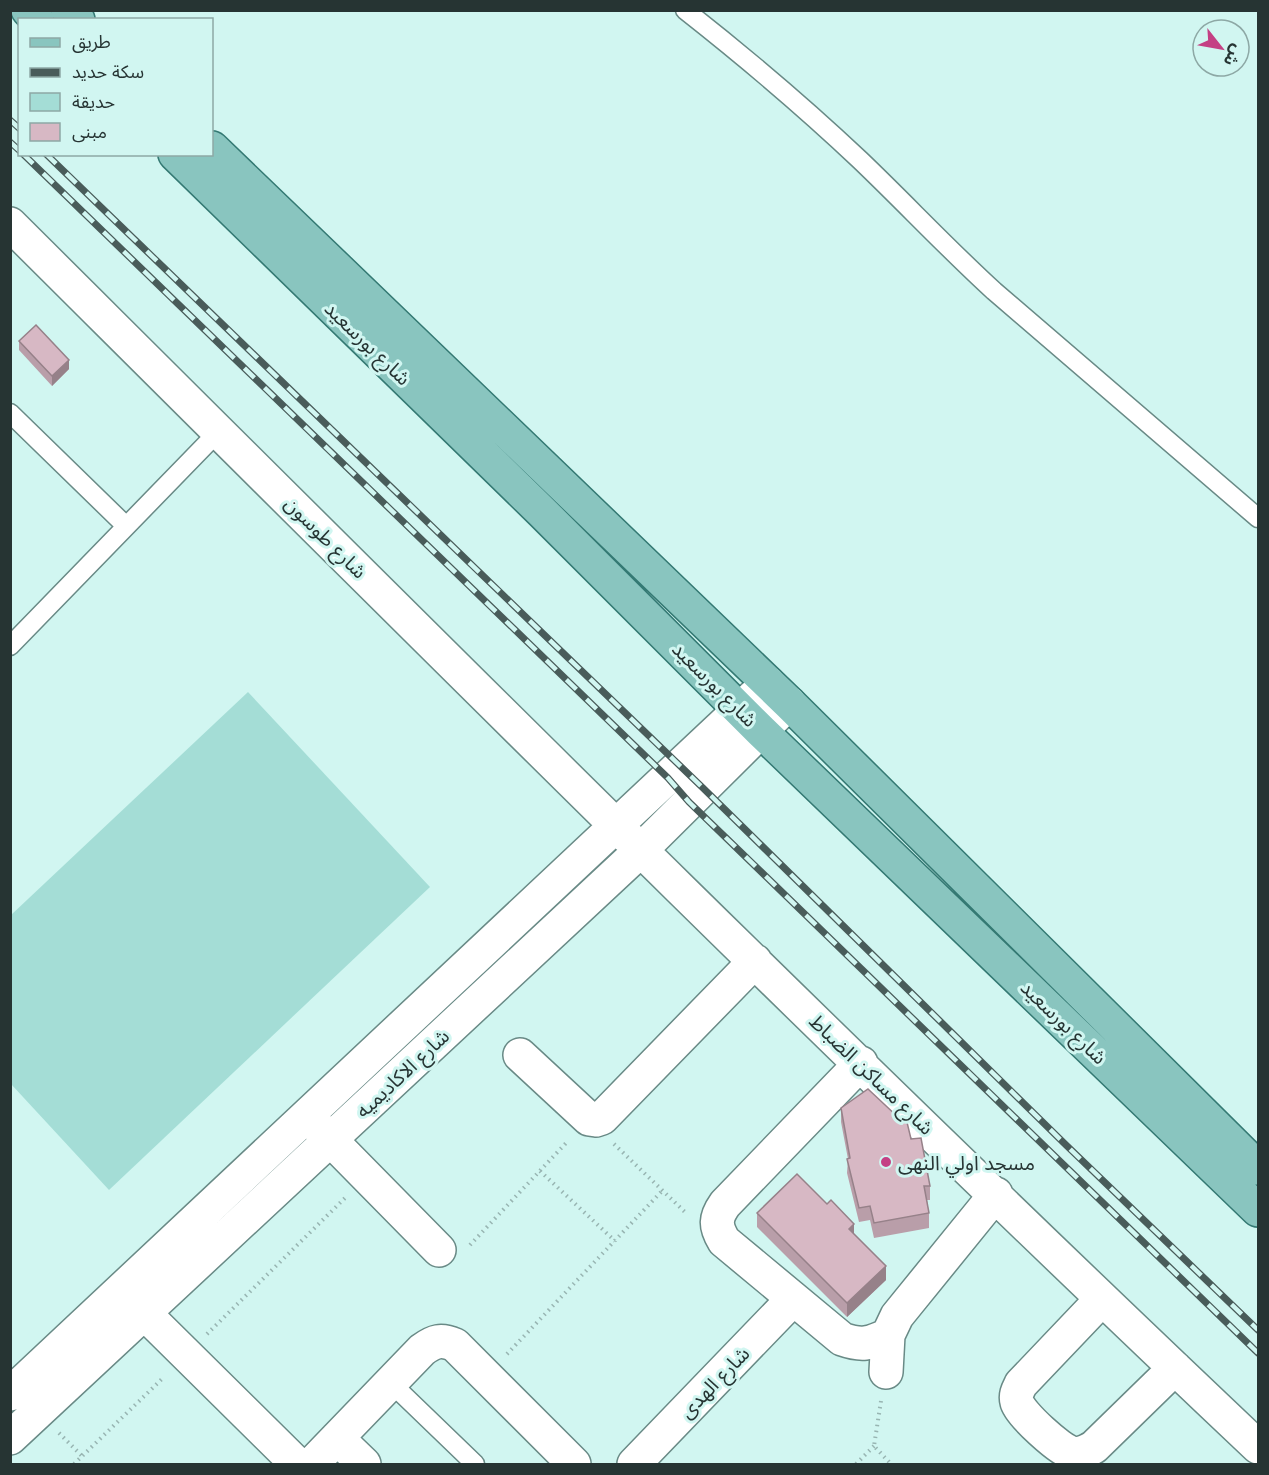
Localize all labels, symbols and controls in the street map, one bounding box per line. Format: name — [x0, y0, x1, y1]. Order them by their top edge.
legend — [18, 18, 213, 156]
north arrow — [1191, 18, 1251, 78]
text: طريق — [72, 30, 111, 53]
text: ش — [1220, 41, 1248, 70]
text: سكة حديد — [72, 60, 144, 83]
text: حديقة — [72, 90, 115, 113]
text: مبنى — [72, 120, 107, 143]
street label: شارع بورسعيد — [318, 296, 416, 392]
street label: شارع طوسون — [277, 491, 372, 586]
street label: شارع بورسعيد — [665, 636, 763, 734]
street label: شارع بورسعيد — [1014, 975, 1112, 1071]
street label: شارع مساكن الضباط — [802, 1008, 939, 1142]
street label: شارع الاكاديميه — [350, 1023, 456, 1125]
place label: مسجد اولي النهى — [898, 1150, 1035, 1178]
marker: مسجد اولي النهى — [879, 1155, 893, 1169]
street label: شارع الهدى — [674, 1341, 757, 1425]

